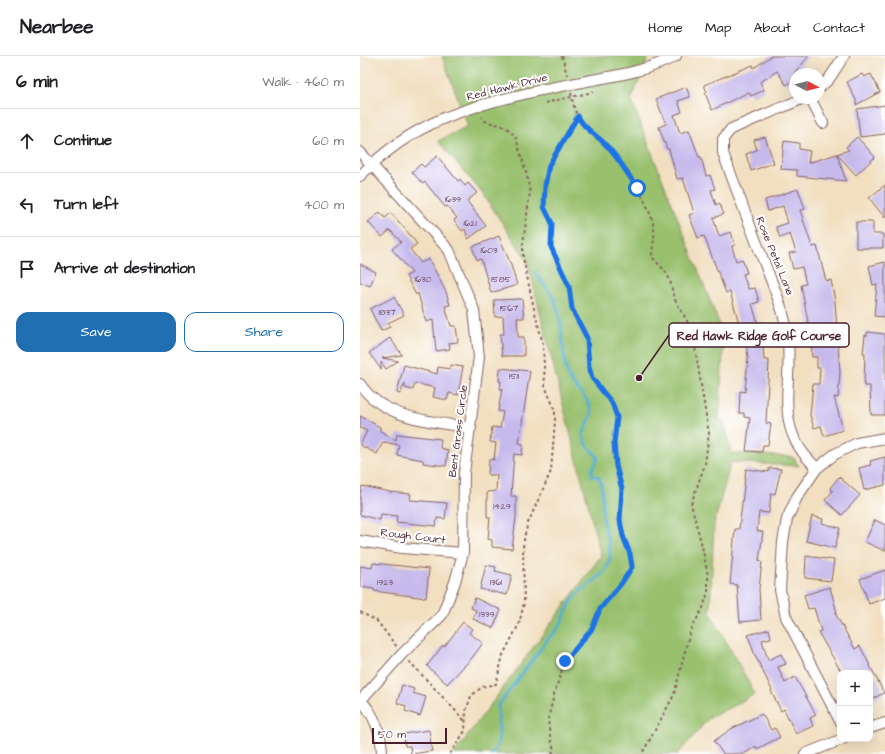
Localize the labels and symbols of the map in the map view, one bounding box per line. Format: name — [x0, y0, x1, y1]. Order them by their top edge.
north arrow — [789, 68, 825, 104]
street label: Red Hawk Drive — [465, 70, 549, 104]
route start — [628, 179, 646, 197]
house number: 1639 — [445, 193, 461, 206]
street label: Rose Petal Lane — [752, 214, 798, 298]
house number: 1621 — [463, 217, 477, 230]
house number: 1603 — [480, 244, 498, 257]
house number: 1630 — [414, 273, 432, 286]
house number: 1585 — [491, 273, 511, 286]
house number: 1567 — [500, 302, 519, 315]
house number: 1837 — [378, 306, 396, 319]
callout: Red Hawk Ridge Golf Course — [669, 323, 849, 347]
text: Red Hawk Ridge Golf Course — [677, 328, 842, 347]
house number: 1511 — [509, 370, 519, 383]
street label: Bent Grass Circle — [445, 384, 471, 478]
house number: 1429 — [493, 500, 511, 513]
street label: Rough Court — [380, 525, 447, 548]
house number: 1923 — [377, 576, 393, 589]
house number: 1361 — [490, 576, 502, 589]
house number: 1339 — [479, 608, 495, 621]
route end — [556, 652, 574, 670]
scale bar — [372, 726, 447, 745]

